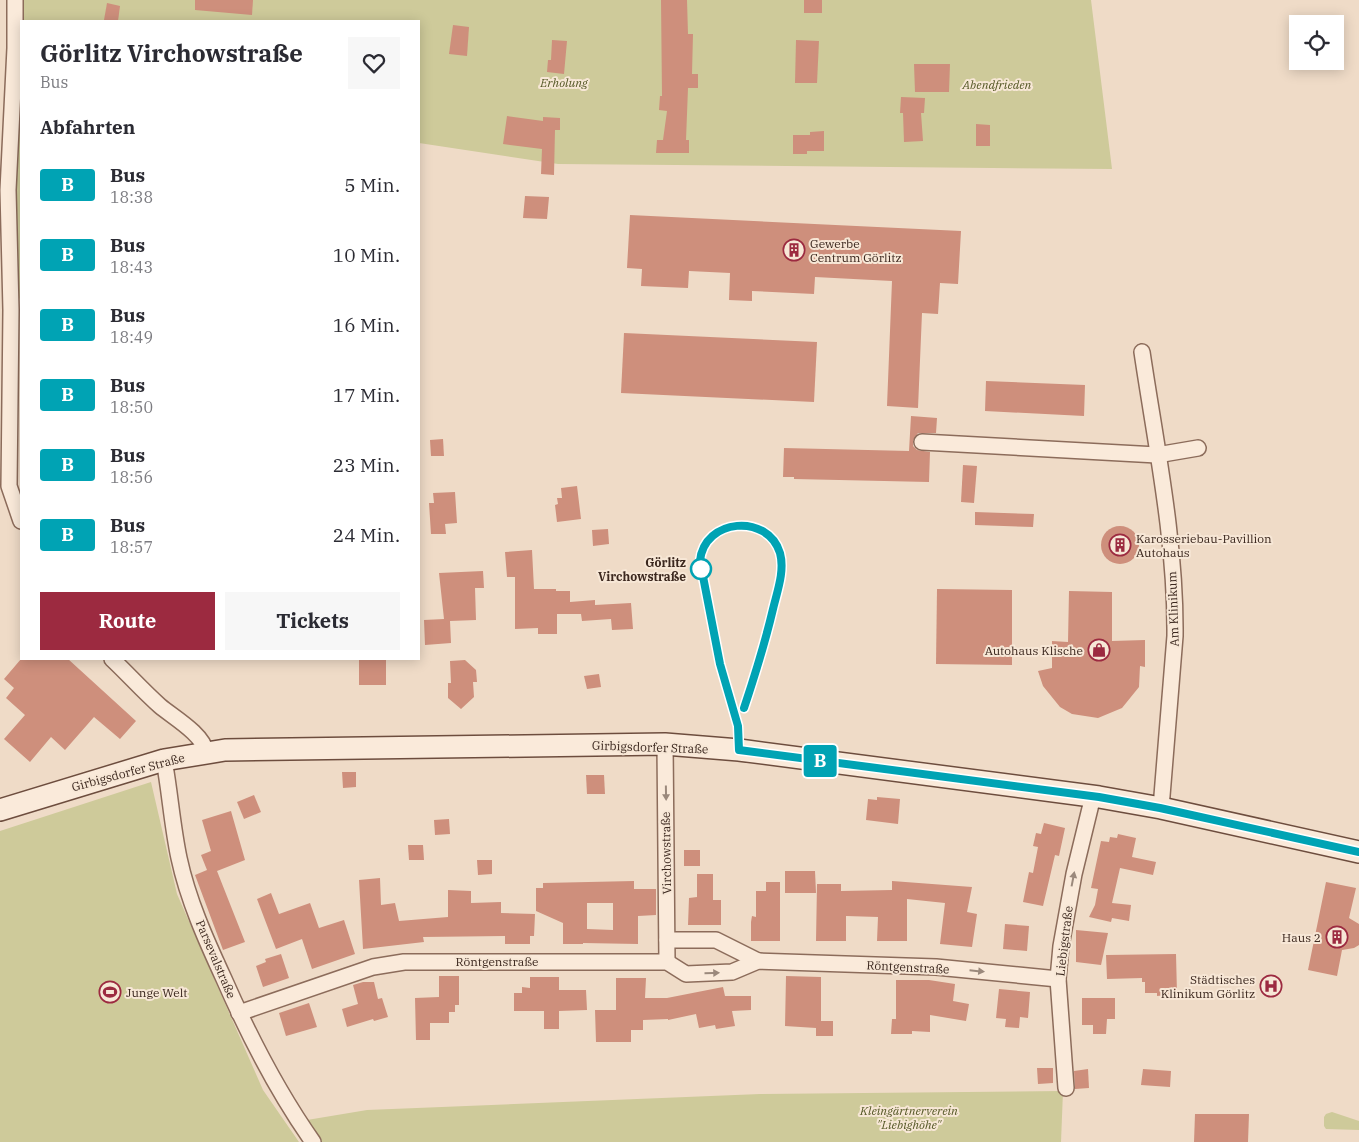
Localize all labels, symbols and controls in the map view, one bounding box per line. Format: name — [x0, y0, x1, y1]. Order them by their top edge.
map controls — [1289, 15, 1344, 70]
button: locate — [1289, 15, 1344, 70]
text: Görlitz Virchowstraße — [40, 37, 303, 69]
button: heart — [348, 37, 400, 89]
text: Bus — [40, 72, 68, 92]
park label: Erholung — [539, 75, 588, 90]
park label: Abendfrieden — [962, 77, 1032, 92]
text: Abfahrten — [40, 115, 135, 139]
text: Bus — [110, 163, 145, 187]
text: B — [61, 173, 74, 196]
text: 5 Min. — [344, 173, 400, 197]
text: 18:38 — [110, 187, 153, 207]
text: Bus — [110, 233, 145, 257]
place label: Gewerbe Centrum Görlitz — [810, 236, 902, 265]
building icon: Gewerbe Centrum Görlitz — [782, 238, 806, 262]
text: B — [61, 243, 74, 266]
text: 10 Min. — [333, 243, 400, 267]
text: 18:43 — [110, 257, 153, 277]
text: Bus — [110, 303, 145, 327]
text: B — [61, 313, 74, 336]
text: 16 Min. — [333, 313, 400, 337]
text: 18:49 — [110, 327, 153, 347]
text: Bus — [110, 373, 145, 397]
text: B — [61, 383, 74, 406]
text: 17 Min. — [333, 383, 400, 407]
text: 18:50 — [110, 397, 153, 417]
text: Bus — [110, 443, 145, 467]
text: B — [61, 453, 74, 476]
text: 23 Min. — [333, 453, 400, 477]
text: 18:56 — [110, 467, 153, 487]
text: Bus — [110, 513, 145, 537]
text: B — [61, 523, 74, 546]
text: 24 Min. — [333, 523, 400, 547]
place label: Karosseriebau-Pavillion Autohaus — [1136, 531, 1272, 560]
building icon: Karosseriebau-Pavillion Autohaus — [1108, 533, 1132, 557]
text: 18:57 — [110, 537, 153, 557]
place label: Görlitz Virchowstraße — [598, 555, 686, 584]
marker: Görlitz Virchowstraße — [690, 558, 712, 580]
street label: Am Klinikum — [1164, 570, 1182, 647]
button: Route — [40, 592, 215, 650]
button: Tickets — [225, 592, 400, 650]
shop icon: Autohaus Klische — [1087, 638, 1111, 662]
place label: Autohaus Klische — [985, 643, 1083, 658]
street label: Girbigsdorfer Straße — [592, 737, 708, 757]
line badge: B — [804, 745, 836, 777]
text: B — [814, 749, 826, 772]
street label: Girbigsdorfer Straße — [70, 750, 186, 794]
one-way arrow — [662, 785, 670, 801]
street label: Virchowstraße — [658, 812, 674, 894]
one-way arrow — [1070, 870, 1078, 886]
street label: Liebigstraße — [1052, 905, 1076, 977]
street label: Parsevalstraße — [193, 917, 239, 1001]
building icon: Haus 2 — [1325, 925, 1349, 949]
place label: Haus 2 — [1282, 930, 1321, 945]
street label: Röntgenstraße — [456, 954, 539, 969]
street label: Röntgenstraße — [866, 957, 950, 977]
one-way arrow — [969, 967, 985, 975]
one-way arrow — [704, 969, 720, 977]
place label: Städtisches Klinikum Görlitz — [1161, 972, 1255, 1001]
hospital icon: Städtisches Klinikum Görlitz — [1259, 974, 1283, 998]
sports icon: Junge Welt — [98, 980, 122, 1004]
place label: Junge Welt — [126, 985, 188, 1000]
park label: Kleingärtnerverein "Liebighöhe" — [859, 1103, 958, 1132]

